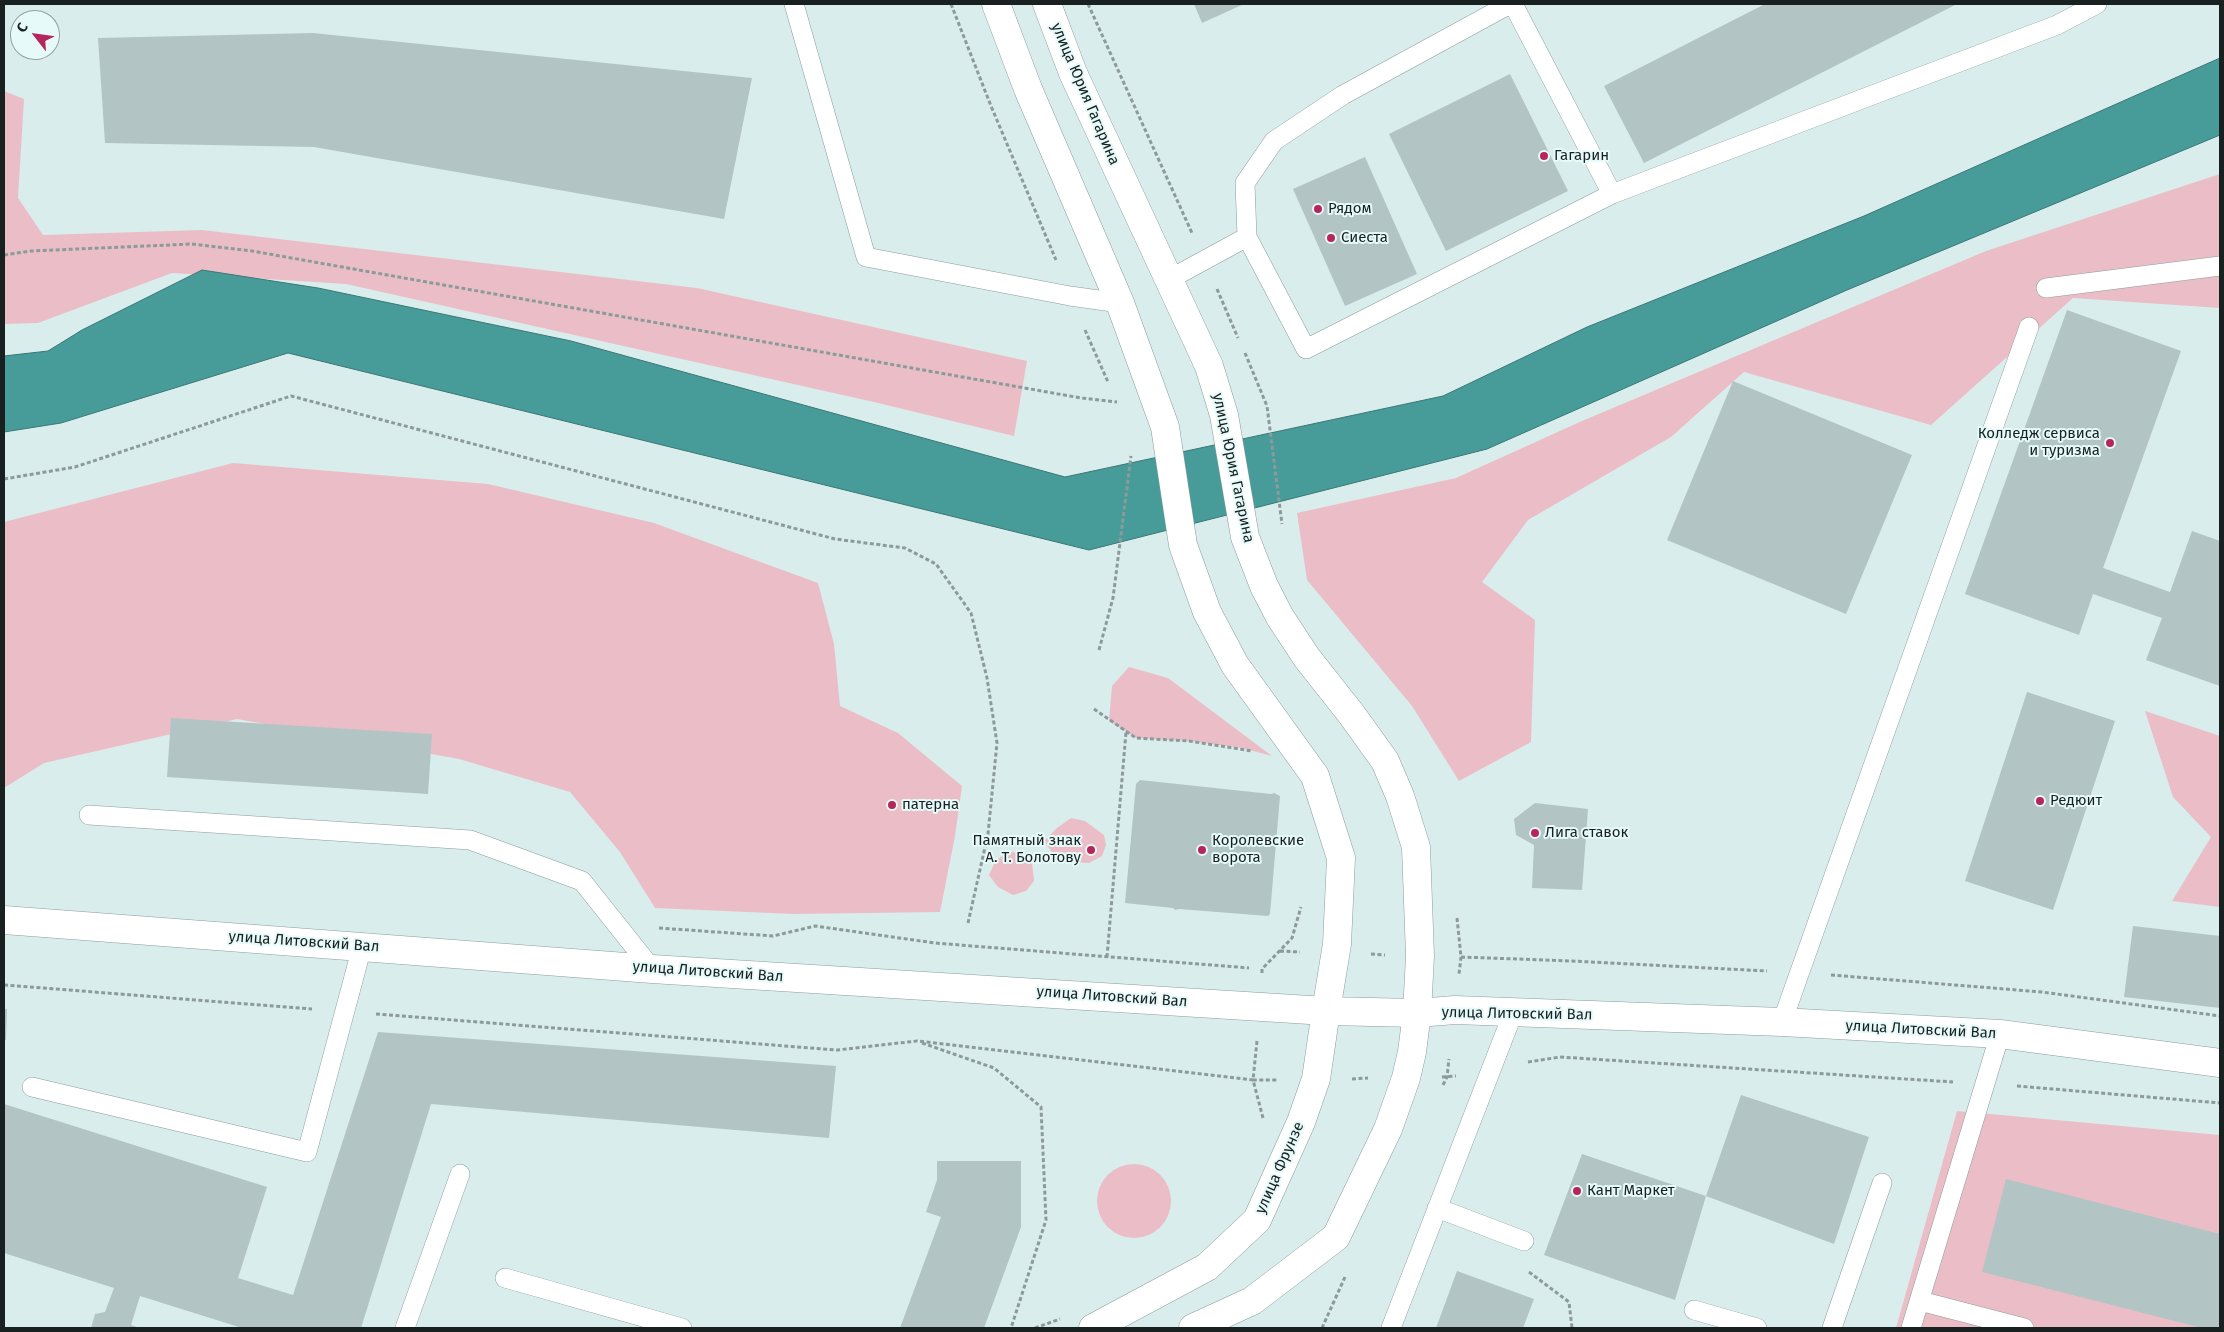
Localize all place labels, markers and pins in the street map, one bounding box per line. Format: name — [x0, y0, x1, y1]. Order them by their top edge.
place label: Гагарин — [1554, 147, 1609, 165]
marker: Гагарин — [1538, 150, 1550, 162]
place label: Рядом — [1328, 200, 1371, 218]
marker: Рядом — [1312, 203, 1324, 215]
place label: Сиеста — [1341, 229, 1388, 247]
marker: Сиеста — [1325, 232, 1337, 244]
place label: Колледж сервиса и туризма — [1978, 425, 2100, 460]
marker: Колледж сервиса и туризма — [2104, 437, 2116, 449]
place label: Редюит — [2050, 792, 2102, 810]
marker: Редюит — [2034, 795, 2046, 807]
place label: патерна — [902, 796, 959, 814]
marker: патерна — [886, 799, 898, 811]
place label: Лига ставок — [1545, 824, 1628, 842]
marker: Лига ставок — [1529, 827, 1541, 839]
place label: Памятный знак А. Т. Болотову — [972, 832, 1081, 867]
place label: Королевские ворота — [1212, 832, 1304, 867]
marker: Памятный знак А. Т. Болотову — [1085, 844, 1097, 856]
marker: Королевские ворота — [1196, 844, 1208, 856]
place label: Кант Маркет — [1587, 1182, 1674, 1200]
marker: Кант Маркет — [1571, 1185, 1583, 1197]

